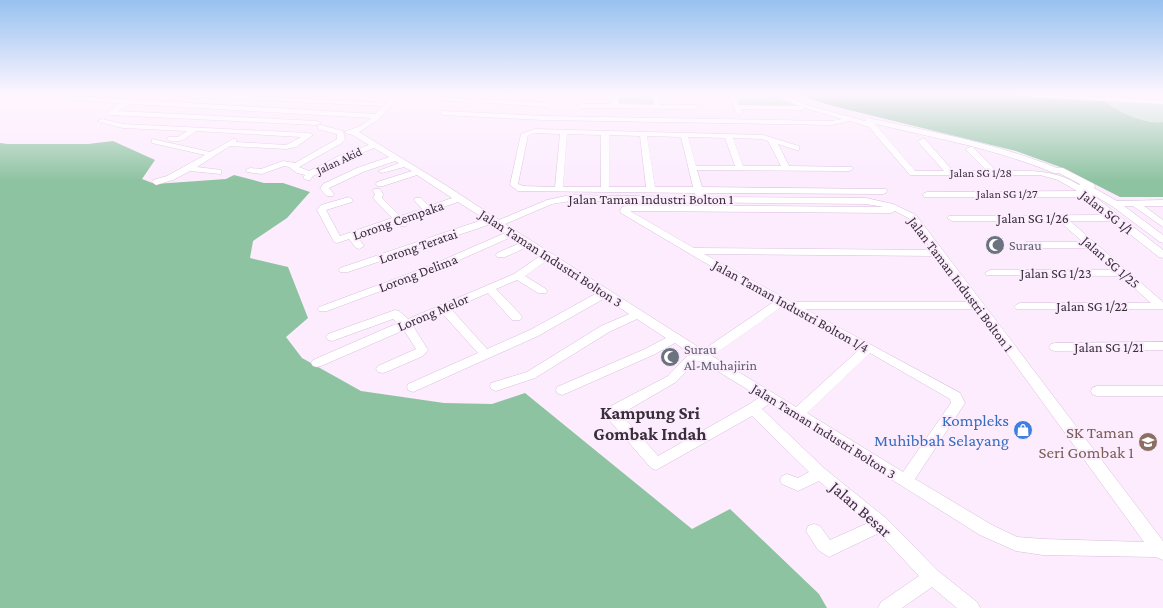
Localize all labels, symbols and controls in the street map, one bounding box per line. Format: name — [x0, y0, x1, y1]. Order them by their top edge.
street label: Jalan Akid — [313, 144, 365, 178]
street label: Jalan SG 1/28 — [949, 166, 1012, 180]
street label: Jalan SG 1/1 — [1076, 185, 1137, 238]
street label: Jalan SG 1/27 — [976, 187, 1038, 201]
street label: Jalan Taman Industri Bolton 1 — [567, 191, 734, 207]
street label: Lorong Cempaka — [350, 197, 446, 243]
street label: Jalan Taman Industri Bolton 3 — [475, 205, 625, 310]
street label: Jalan SG 1/26 — [995, 210, 1069, 226]
street label: Jalan Taman Industri Bolton 1 — [904, 212, 1017, 355]
street label: Lorong Teratai — [377, 225, 459, 267]
street label: Jalan SG 1/25 — [1077, 231, 1143, 291]
mosque icon: Surau — [984, 234, 1006, 256]
place label: Surau — [1009, 237, 1042, 253]
street label: Lorong Delima — [376, 250, 460, 295]
street label: Jalan Taman Industri Bolton 1/4 — [708, 255, 872, 356]
street label: Jalan SG 1/23 — [1018, 265, 1092, 281]
street label: Lorong Melor — [395, 290, 471, 334]
street label: Jalan SG 1/22 — [1054, 298, 1128, 314]
street label: Jalan SG 1/21 — [1072, 339, 1144, 355]
place label: Surau Al-Muhajirin — [684, 341, 757, 374]
mosque icon: Surau Al-Muhajirin — [659, 346, 681, 368]
street label: Jalan Taman Industri Bolton 3 — [747, 379, 899, 482]
district label: Kampung Sri Gombak Indah — [593, 403, 707, 444]
place label: Kompleks Muhibbah Selayang — [874, 411, 1009, 450]
shop icon: Kompleks Muhibbah Selayang — [1012, 419, 1034, 441]
place label: SK Taman Seri Gombak 1 — [1038, 423, 1134, 462]
school or university icon: SK Taman Seri Gombak 1 — [1137, 431, 1159, 453]
street label: Jalan Besar — [825, 476, 895, 541]

